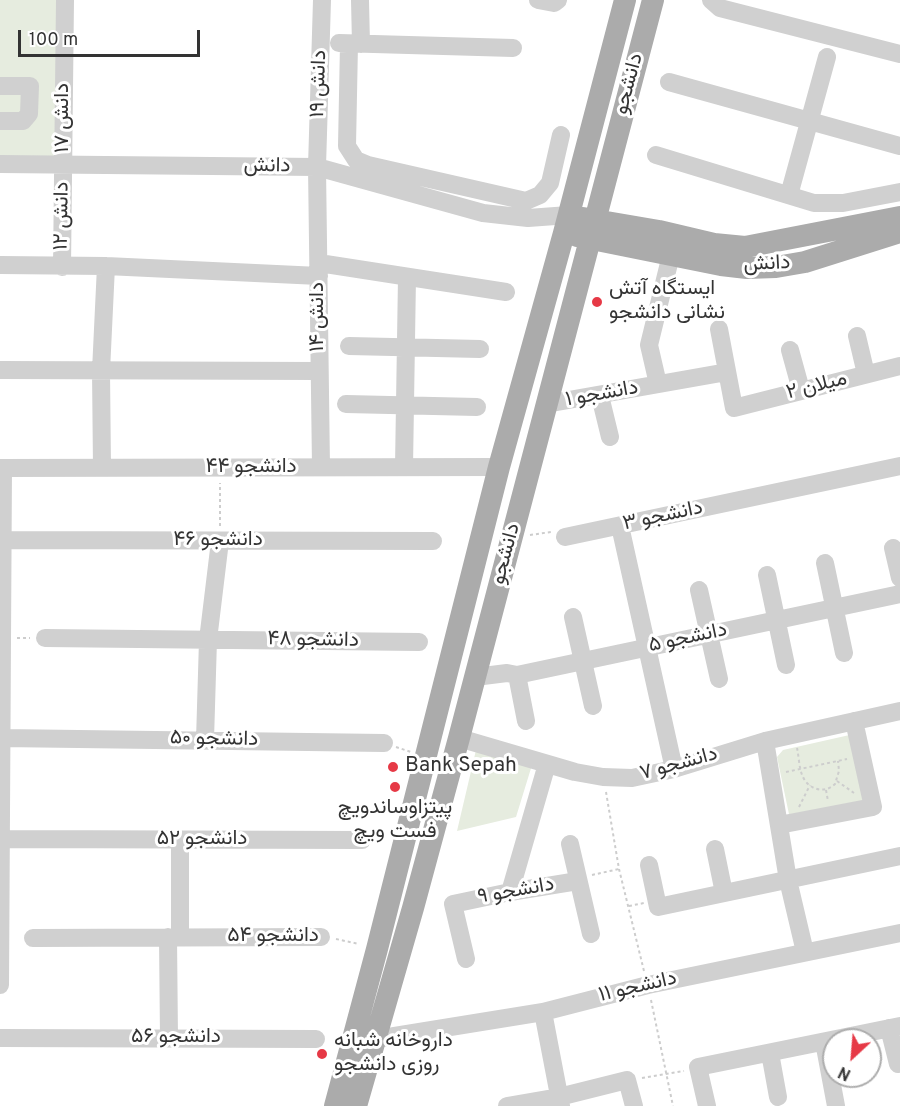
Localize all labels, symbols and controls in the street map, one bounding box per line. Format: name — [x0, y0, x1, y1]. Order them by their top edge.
scale bar — [21, 18, 202, 56]
text: 100 m — [29, 29, 78, 52]
street label: دانش ۱۹ — [306, 50, 334, 118]
street label: دانشجو — [610, 51, 650, 117]
street label: دانش ۱۷ — [51, 83, 77, 153]
street label: دانش — [243, 154, 291, 180]
street label: دانش ۱۲ — [50, 181, 76, 251]
street label: دانش — [743, 251, 791, 279]
place label: ایستگاه آتش نشانی دانشجو — [609, 277, 725, 327]
street label: دانش ۱۴ — [306, 282, 332, 352]
marker: ایستگاه آتش نشانی دانشجو — [590, 295, 604, 309]
street label: میلان ۲ — [784, 367, 850, 407]
street label: دانشجو ۱ — [564, 376, 640, 414]
street label: دانشجو ۴۴ — [205, 455, 297, 481]
street label: دانشجو ۳ — [621, 496, 705, 538]
street label: دانشجو — [487, 521, 527, 587]
street label: دانشجو ۴۶ — [173, 528, 263, 554]
street label: دانشجو ۵ — [646, 618, 730, 660]
street label: دانشجو ۴۸ — [267, 628, 359, 654]
street label: دانشجو ۵۰ — [170, 727, 258, 753]
street label: دانشجو ۷ — [637, 743, 721, 787]
place label: Bank Sepah — [405, 754, 517, 780]
marker: Bank Sepah — [386, 760, 400, 774]
marker: پیتزاوساندویچ فست ویچ — [388, 780, 402, 794]
place label: پیتزاوساندویچ فست ویچ — [338, 796, 452, 846]
street label: دانشجو ۵۲ — [157, 827, 247, 853]
street label: دانشجو ۹ — [476, 873, 556, 911]
street label: دانشجو ۵۴ — [227, 924, 319, 950]
street label: دانشجو ۱۱ — [597, 967, 679, 1009]
street label: دانشجو ۵۶ — [131, 1025, 221, 1051]
north arrow — [822, 1028, 882, 1088]
place label: داروخانه شبانه روزی دانشجو — [334, 1029, 453, 1079]
marker: داروخانه شبانه روزی دانشجو — [315, 1047, 329, 1061]
text: N — [835, 1061, 855, 1084]

